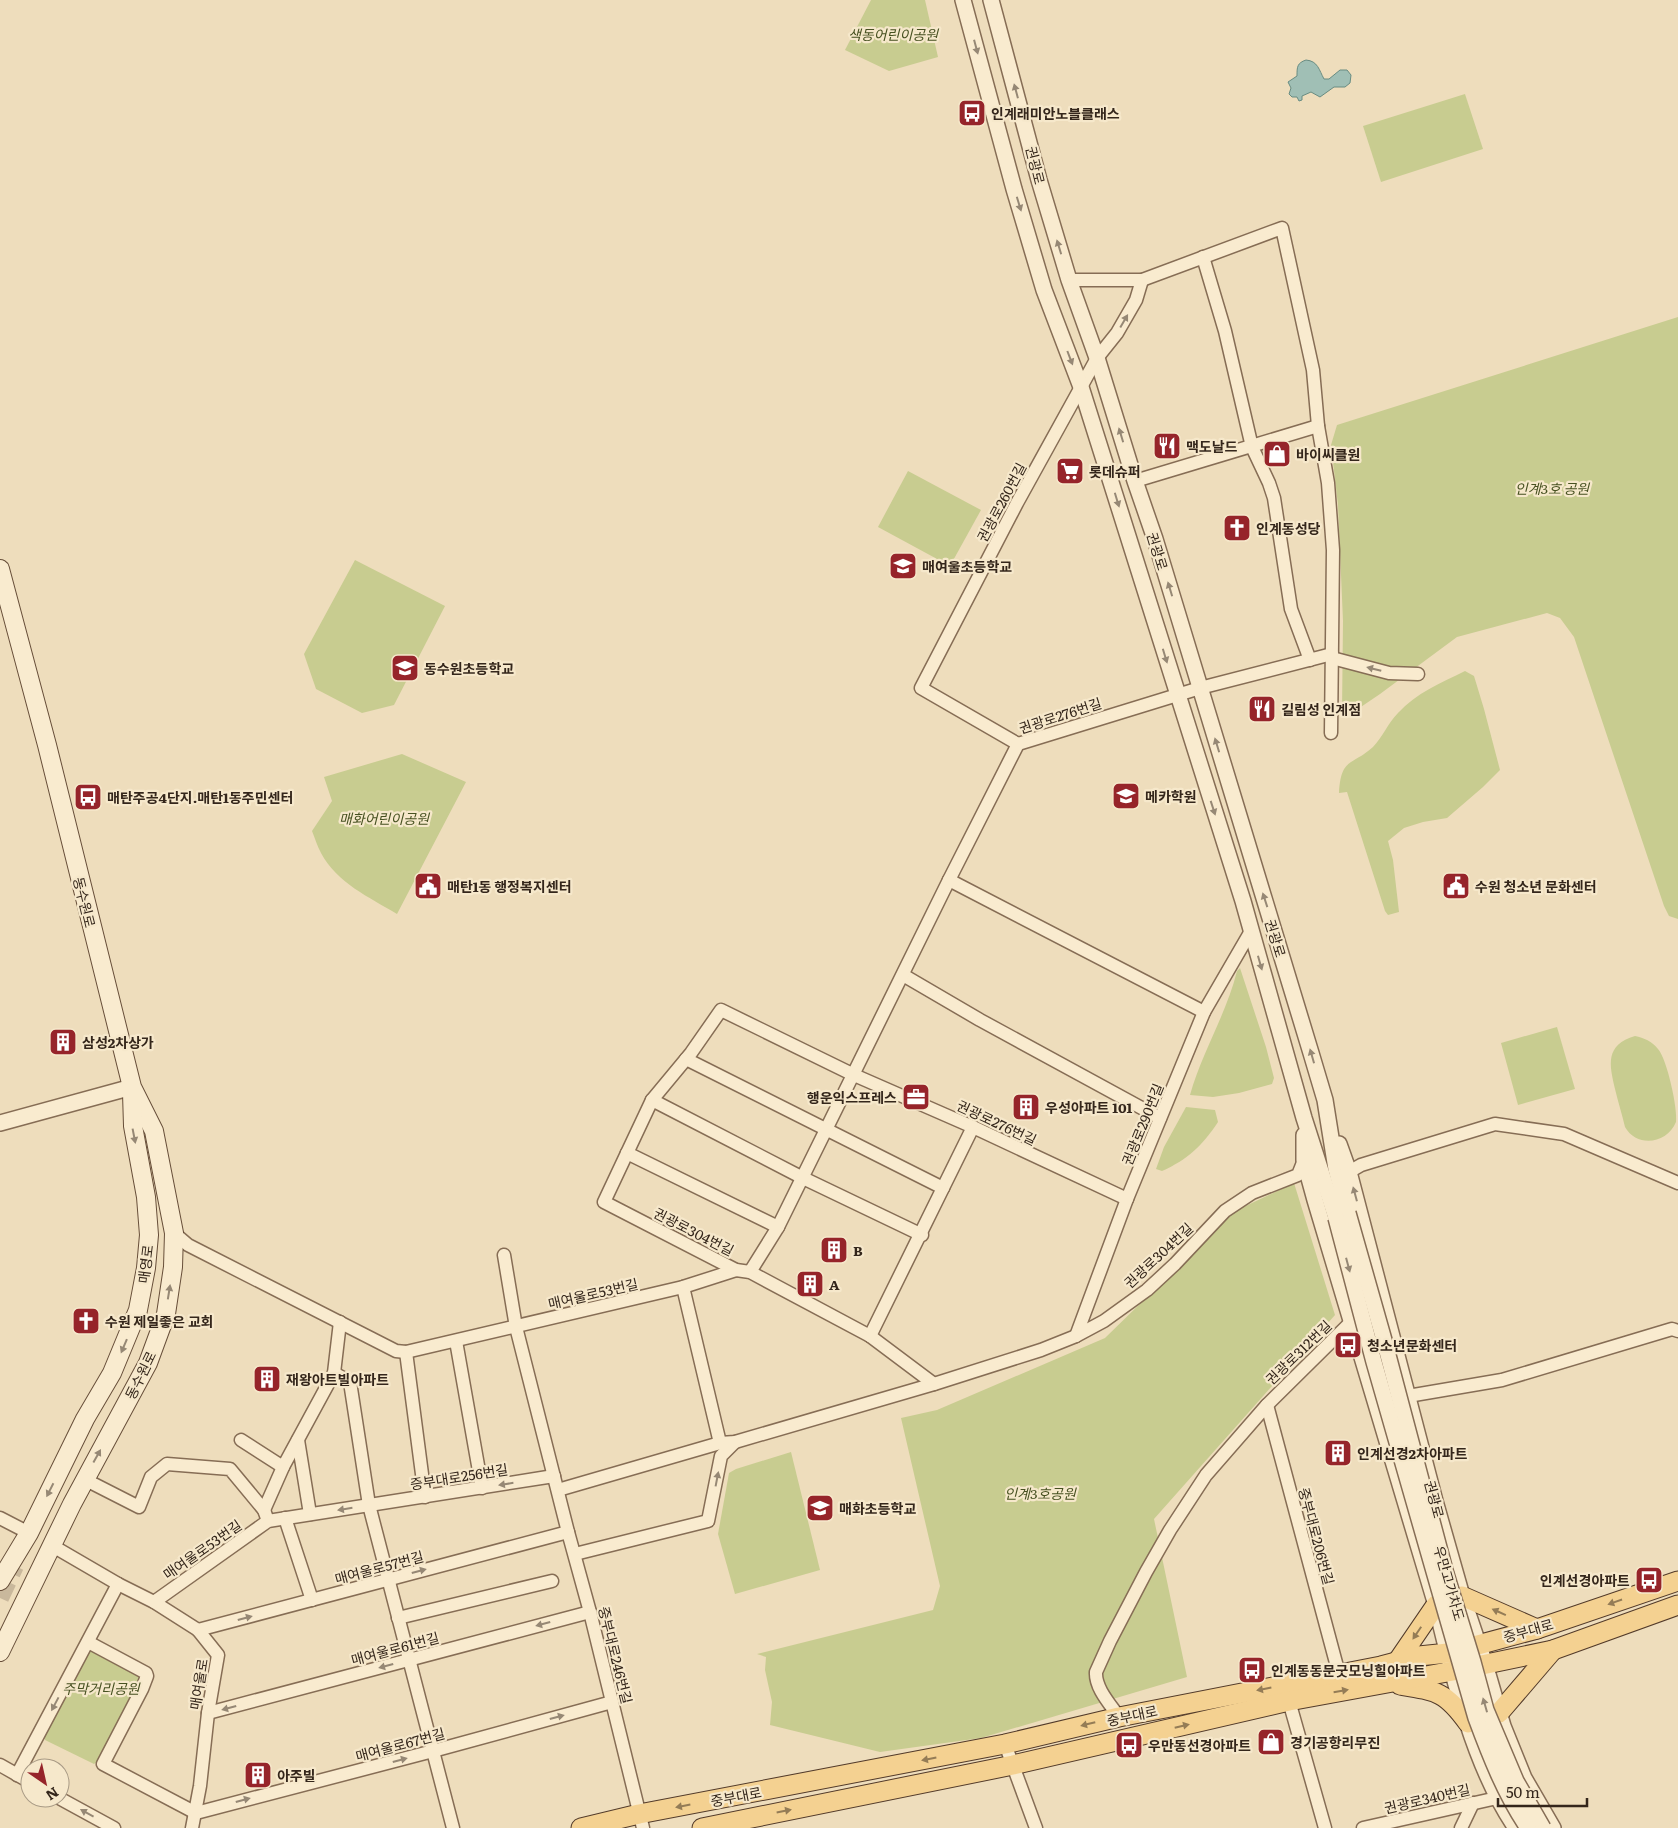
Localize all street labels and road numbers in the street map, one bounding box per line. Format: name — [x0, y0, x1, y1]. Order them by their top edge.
street label: 권광로 — [1022, 144, 1050, 186]
street label: 권광로260번길 — [972, 459, 1030, 545]
street label: 권광로 — [1143, 530, 1173, 573]
street label: 권광로276번길 — [1016, 692, 1104, 738]
street label: 동수원로 — [69, 875, 101, 930]
street label: 권광로 — [1261, 917, 1291, 960]
street label: 권광로290번길 — [1116, 1080, 1168, 1168]
street label: 권광로276번길 — [954, 1095, 1040, 1149]
street label: 권광로304번길 — [650, 1202, 738, 1260]
street label: 권광로304번길 — [1119, 1218, 1197, 1292]
street label: 매영로 — [133, 1243, 157, 1284]
street label: 매여울로53번길 — [546, 1273, 640, 1313]
street label: 권광로312번길 — [1261, 1315, 1335, 1389]
street label: 동수원로 — [120, 1347, 160, 1403]
street label: 중부대로256번길 — [409, 1458, 509, 1494]
street label: 권광로 — [1420, 1478, 1450, 1520]
street label: 중부대로206번길 — [1294, 1485, 1340, 1587]
street label: 매여울로53번길 — [159, 1514, 245, 1584]
street label: 우만고가차도 — [1430, 1543, 1470, 1623]
street label: 매여울로57번길 — [332, 1546, 426, 1588]
street label: 중부대로246번길 — [594, 1604, 638, 1706]
street label: 중부대로 — [1500, 1613, 1556, 1647]
street label: 매여울로61번길 — [349, 1627, 441, 1669]
street label: 매여울로 — [184, 1657, 212, 1711]
street label: 중부대로 — [1105, 1700, 1159, 1730]
street label: 매여울로67번길 — [353, 1722, 447, 1766]
street label: 권광로340번길 — [1382, 1778, 1472, 1818]
street label: 중부대로 — [709, 1781, 763, 1811]

